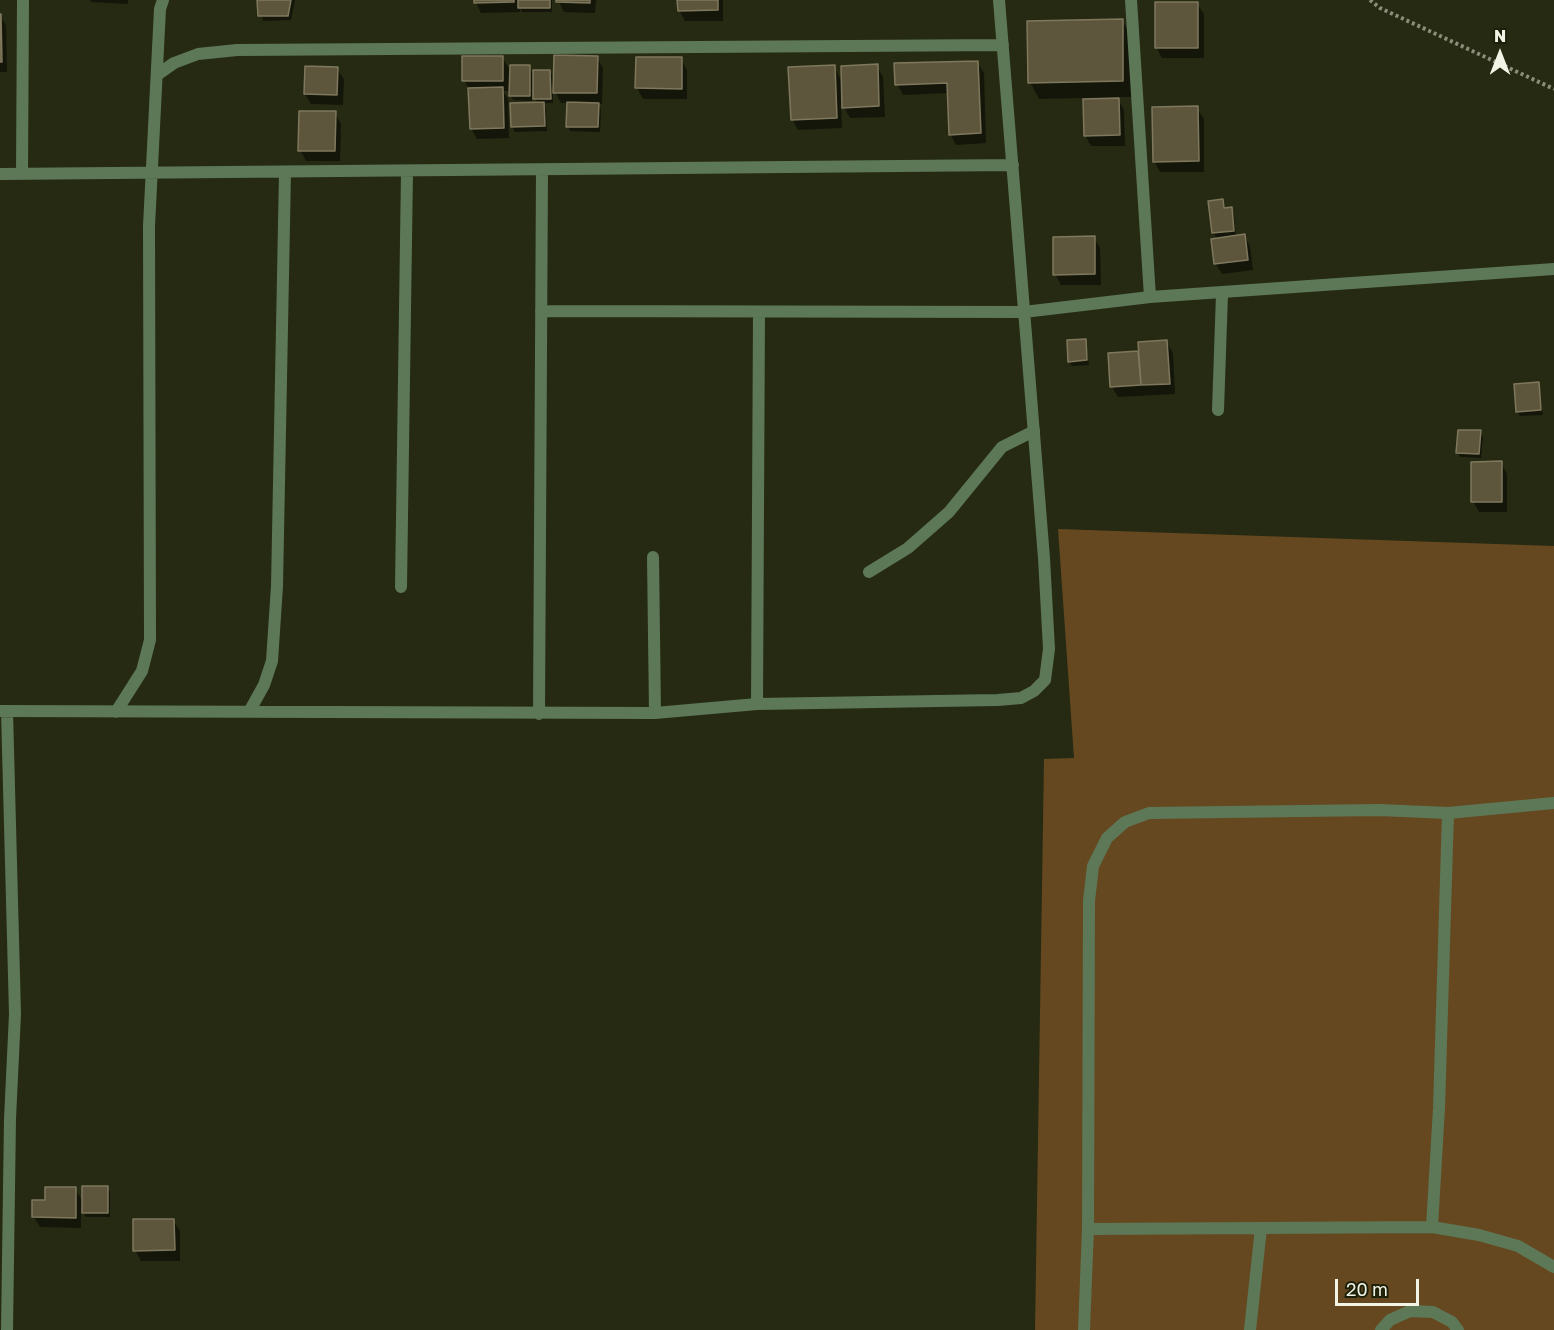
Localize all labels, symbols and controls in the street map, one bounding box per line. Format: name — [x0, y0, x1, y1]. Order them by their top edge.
north arrow — [1470, 24, 1530, 84]
text: N — [1494, 26, 1506, 46]
scale bar — [1338, 1267, 1422, 1305]
text: 20 m — [1346, 1278, 1388, 1300]

